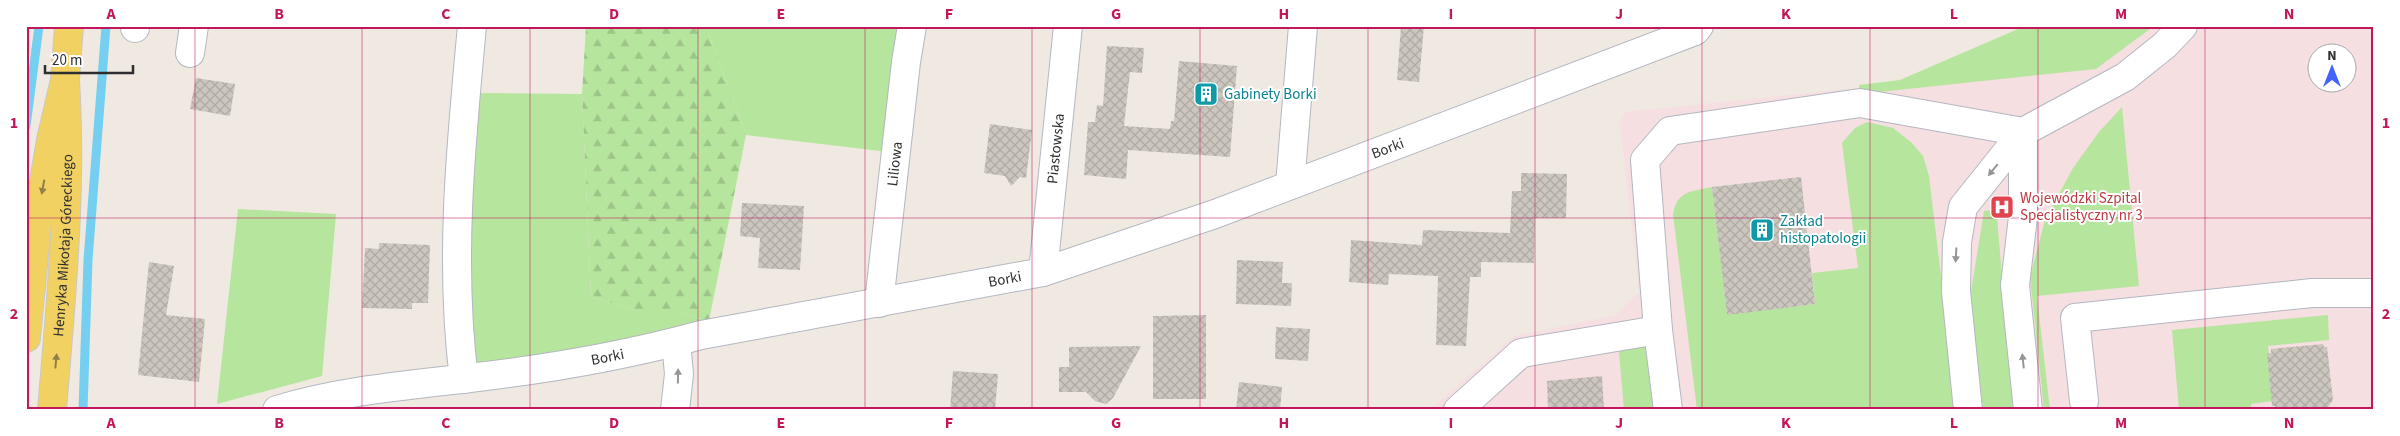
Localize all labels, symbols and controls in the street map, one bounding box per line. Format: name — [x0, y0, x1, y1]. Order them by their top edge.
text: A — [105, 3, 116, 25]
text: B — [274, 3, 284, 25]
text: C — [441, 3, 451, 25]
text: D — [609, 3, 619, 25]
text: E — [777, 3, 785, 25]
text: F — [945, 3, 953, 25]
text: G — [1111, 3, 1121, 25]
text: H — [1279, 3, 1289, 25]
text: I — [1449, 3, 1453, 25]
text: J — [1615, 3, 1623, 25]
text: K — [1781, 3, 1791, 25]
text: L — [1950, 3, 1958, 25]
text: M — [2115, 3, 2127, 25]
text: N — [2284, 3, 2294, 25]
scale bar — [45, 42, 132, 74]
north arrow — [2308, 42, 2358, 92]
text: N — [2327, 46, 2337, 66]
text: 20 m — [52, 50, 82, 71]
building icon: Gabinety Borki — [1193, 81, 1219, 107]
place label: Gabinety Borki — [1224, 84, 1317, 105]
text: 1 — [10, 112, 18, 134]
street label: Piastowska — [1042, 112, 1070, 185]
text: 1 — [2382, 112, 2390, 134]
street label: Borki — [1368, 132, 1407, 164]
street label: Liliowa — [882, 140, 908, 187]
street label: Henryka Mikołaja Góreckiego — [48, 154, 78, 338]
one-way arrow — [1988, 163, 1999, 176]
one-way arrow — [38, 180, 46, 196]
place label: Wojewódzki Szpital Specjalistyczny nr 3 — [2020, 188, 2143, 226]
hospital icon: Wojewódzki Szpital Specjalistyczny nr 3 — [1989, 194, 2015, 220]
place label: Zakład histopatologii — [1780, 211, 1866, 249]
building icon: Zakład histopatologii — [1749, 217, 1775, 243]
one-way arrow — [1952, 247, 1960, 263]
street label: Borki — [986, 266, 1023, 292]
text: 2 — [10, 303, 18, 325]
text: 2 — [2382, 303, 2390, 325]
street label: Borki — [589, 343, 626, 370]
one-way arrow — [52, 353, 60, 369]
one-way arrow — [2018, 353, 2026, 369]
one-way arrow — [675, 368, 683, 384]
text: A — [105, 412, 116, 434]
text: B — [274, 412, 284, 434]
text: C — [441, 412, 451, 434]
text: D — [609, 412, 619, 434]
text: E — [777, 412, 785, 434]
text: F — [945, 412, 953, 434]
text: G — [1111, 412, 1121, 434]
text: H — [1279, 412, 1289, 434]
text: I — [1449, 412, 1453, 434]
text: J — [1615, 412, 1623, 434]
text: K — [1781, 412, 1791, 434]
text: L — [1950, 412, 1958, 434]
text: M — [2115, 412, 2127, 434]
text: N — [2284, 412, 2294, 434]

